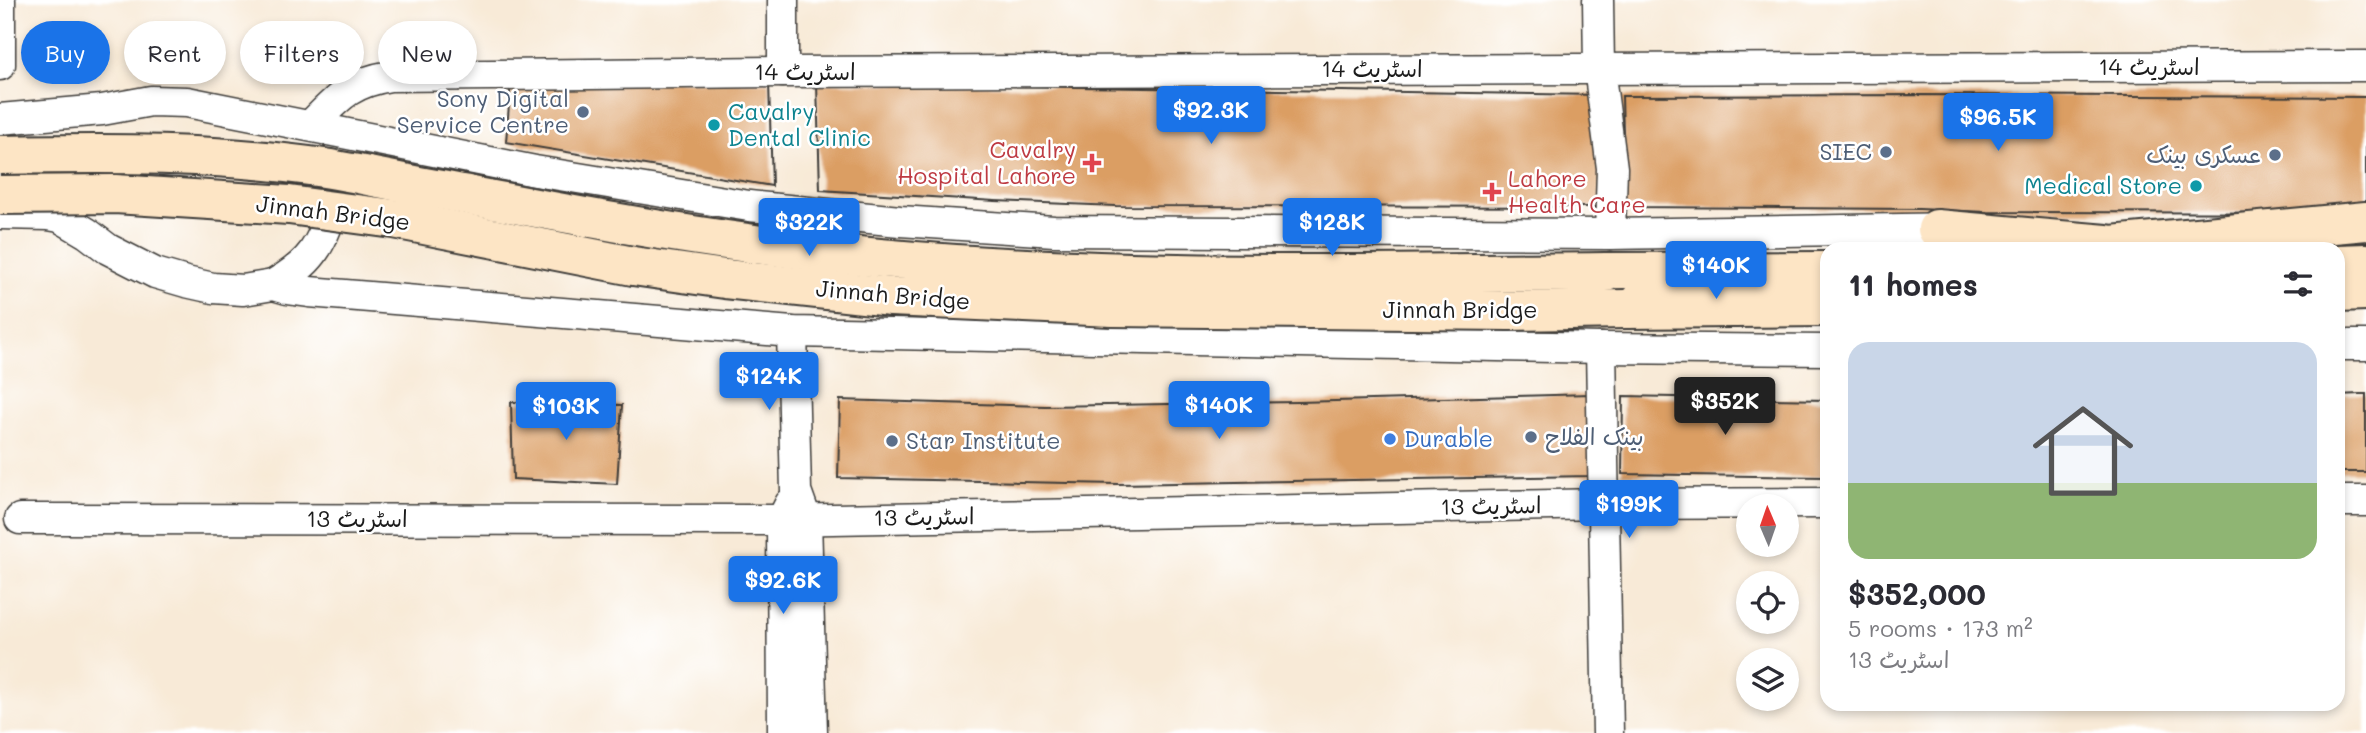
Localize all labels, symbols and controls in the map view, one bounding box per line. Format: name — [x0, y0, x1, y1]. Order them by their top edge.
chip: Buy — [21, 21, 110, 84]
chip: Rent — [124, 21, 226, 84]
chip: Filters — [240, 21, 364, 84]
chip: New — [378, 21, 477, 84]
street label: اسٹریٹ 14 — [2098, 51, 2200, 81]
street label: اسٹریٹ 14 — [1321, 53, 1423, 83]
street label: اسٹریٹ 14 — [754, 56, 856, 86]
place label: Sony Digital Service Centre — [397, 83, 569, 139]
pin: $92.3K — [1154, 86, 1268, 146]
text: $92.3K — [1173, 94, 1249, 124]
pin: $96.5K — [1941, 94, 2055, 153]
place label: Cavalry Dental Clinic — [728, 96, 871, 152]
text: $96.5K — [1959, 101, 2037, 131]
marker: Sony Digital Service Centre — [575, 104, 591, 120]
marker: Cavalry Dental Clinic — [706, 117, 722, 133]
place label: Cavalry Hospital Lahore — [897, 134, 1076, 190]
place label: SIEC — [1819, 136, 1872, 166]
place label: عسکری بینک — [2146, 139, 2261, 169]
marker: SIEC — [1878, 144, 1894, 160]
marker: عسکری بینک — [2267, 147, 2283, 163]
marker: Cavalry Hospital Lahore — [1082, 153, 1102, 173]
place label: Lahore Health Care — [1508, 163, 1646, 219]
place label: Medical Store — [2024, 170, 2182, 200]
marker: Medical Store — [2188, 178, 2204, 194]
marker: Lahore Health Care — [1482, 182, 1502, 202]
street label: Jinnah Bridge — [254, 188, 412, 236]
pin: $322K — [760, 198, 858, 258]
pin: $128K — [1283, 198, 1381, 258]
text: $322K — [775, 206, 843, 236]
text: $128K — [1299, 206, 1365, 236]
pin: $140K — [1667, 242, 1765, 301]
text: $140K — [1682, 249, 1750, 279]
text: 11 homes — [1848, 264, 1978, 304]
icon: filters — [2279, 265, 2317, 303]
street label: Jinnah Bridge — [815, 272, 972, 316]
street label: Jinnah Bridge — [1383, 294, 1537, 324]
pin: $124K — [720, 352, 818, 412]
text: $124K — [736, 360, 802, 390]
pin: $352K — [1676, 378, 1774, 437]
pin: $103K — [517, 382, 615, 442]
pin: $140K — [1170, 382, 1268, 441]
text: $352K — [1690, 385, 1760, 415]
icon: home — [2020, 388, 2146, 514]
text: $140K — [1185, 389, 1253, 419]
text: $103K — [532, 390, 600, 420]
place label: بینک الفلاح — [1545, 421, 1644, 453]
place label: Durable — [1404, 423, 1493, 453]
place label: Star Institute — [906, 425, 1061, 455]
marker: بینک الفلاح — [1523, 429, 1539, 445]
marker: Durable — [1382, 431, 1398, 447]
marker: Star Institute — [884, 433, 900, 449]
pin: $199K — [1580, 480, 1678, 540]
text: $199K — [1595, 488, 1663, 518]
street label: اسٹریٹ 13 — [1440, 489, 1542, 521]
north arrow — [1736, 494, 1799, 556]
map controls — [1736, 494, 1799, 711]
street label: اسٹریٹ 13 — [873, 500, 975, 532]
street label: اسٹریٹ 13 — [306, 503, 408, 533]
pin: $92.6K — [726, 556, 840, 616]
text: $92.6K — [744, 564, 822, 594]
button: locate — [1736, 571, 1799, 634]
text: $352,000 — [1848, 573, 1986, 613]
text: 5 rooms · 173 m² — [1848, 613, 2033, 643]
text: اسٹریٹ 13 — [1848, 644, 1949, 674]
button: layers — [1736, 648, 1799, 711]

